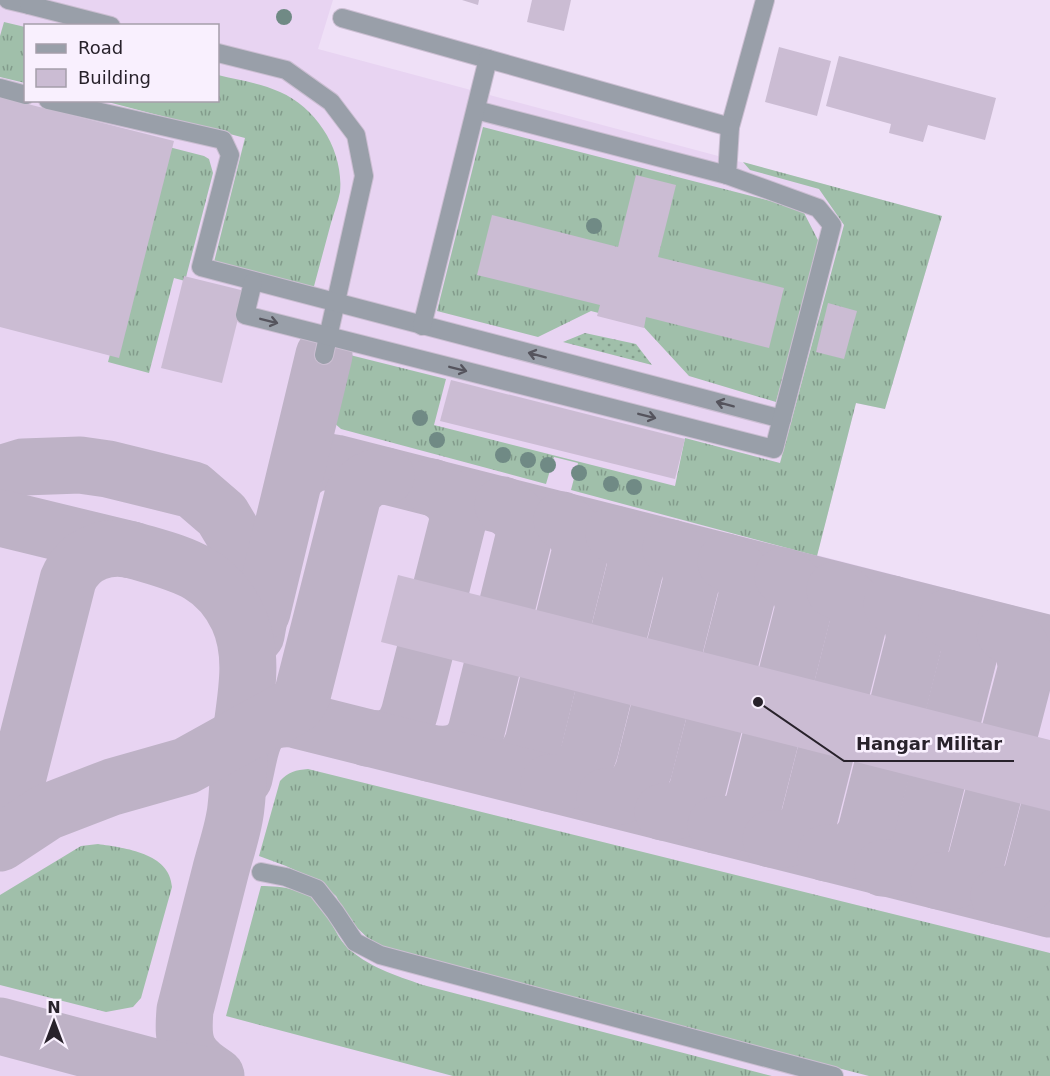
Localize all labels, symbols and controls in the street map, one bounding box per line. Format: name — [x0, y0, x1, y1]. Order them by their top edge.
legend — [24, 24, 219, 102]
text: Road — [78, 37, 123, 58]
text: Building — [78, 67, 151, 88]
one-way arrow — [259, 315, 278, 327]
one-way arrow — [527, 349, 546, 361]
one-way arrow — [448, 363, 467, 375]
one-way arrow — [716, 398, 735, 410]
one-way arrow — [637, 411, 656, 423]
callout: Hangar Militar — [844, 725, 1014, 761]
text: Hangar Militar — [856, 733, 1002, 754]
north arrow — [24, 992, 84, 1052]
text: N — [47, 998, 61, 1017]

